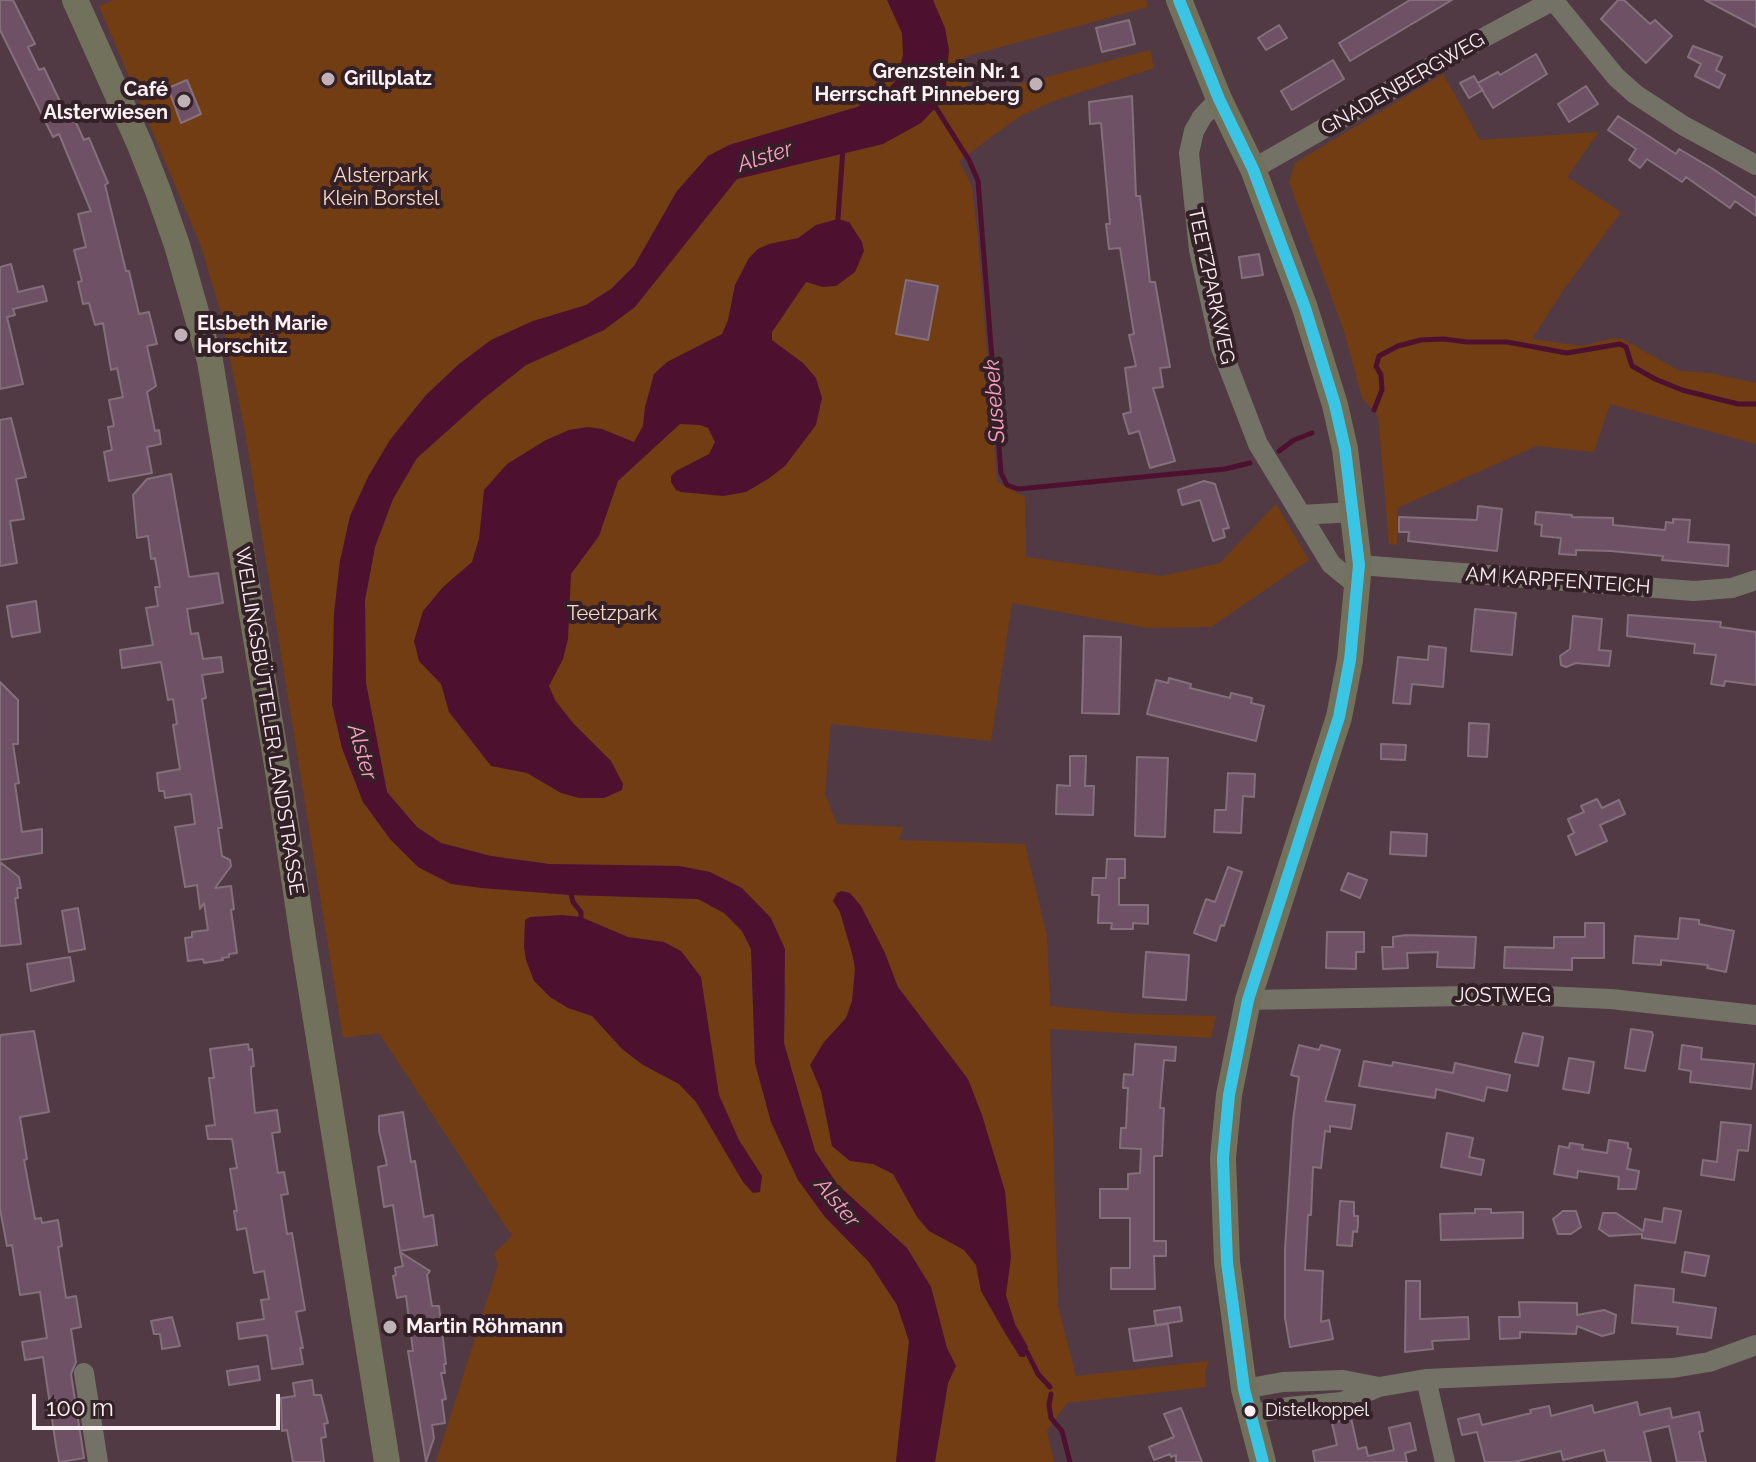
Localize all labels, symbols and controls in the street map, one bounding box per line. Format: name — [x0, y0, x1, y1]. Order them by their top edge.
street label: GNADENBERGWEG — [1317, 27, 1489, 141]
place label: Grenzstein Nr. 1 Herrschaft Pinneberg — [815, 60, 1020, 107]
place label: Grillplatz — [344, 67, 432, 91]
marker: Grillplatz — [319, 70, 337, 88]
marker: Grenzstein Nr. 1 Herrschaft Pinneberg — [1027, 75, 1045, 93]
place label: Café Alsterwiesen — [43, 78, 168, 125]
marker: Café Alsterwiesen — [175, 92, 193, 110]
water label: Alster — [734, 136, 796, 178]
park label: Alsterpark Klein Borstel — [323, 164, 439, 211]
street label: TEETZPARKWEG — [1183, 206, 1239, 366]
place label: Elsbeth Marie Horschitz — [197, 312, 328, 359]
marker: Elsbeth Marie Horschitz — [172, 326, 190, 344]
water label: Susebek — [979, 358, 1011, 444]
street label: WELLINGSBÜTTELER LANDSTRASSE — [230, 545, 308, 897]
street label: AM KARPFENTEICH — [1465, 563, 1651, 599]
park label: Teetzpark — [567, 602, 657, 626]
water label: Alster — [342, 721, 382, 783]
street label: JOSTWEG — [1455, 984, 1551, 1008]
water label: Alster — [809, 1173, 865, 1233]
place label: Martin Röhmann — [406, 1315, 563, 1339]
marker: Martin Röhmann — [381, 1318, 399, 1336]
scale bar — [36, 1378, 284, 1428]
text: 100 m — [46, 1393, 114, 1422]
place label: Distelkoppel — [1265, 1400, 1369, 1422]
marker: Distelkoppel — [1242, 1403, 1258, 1419]

